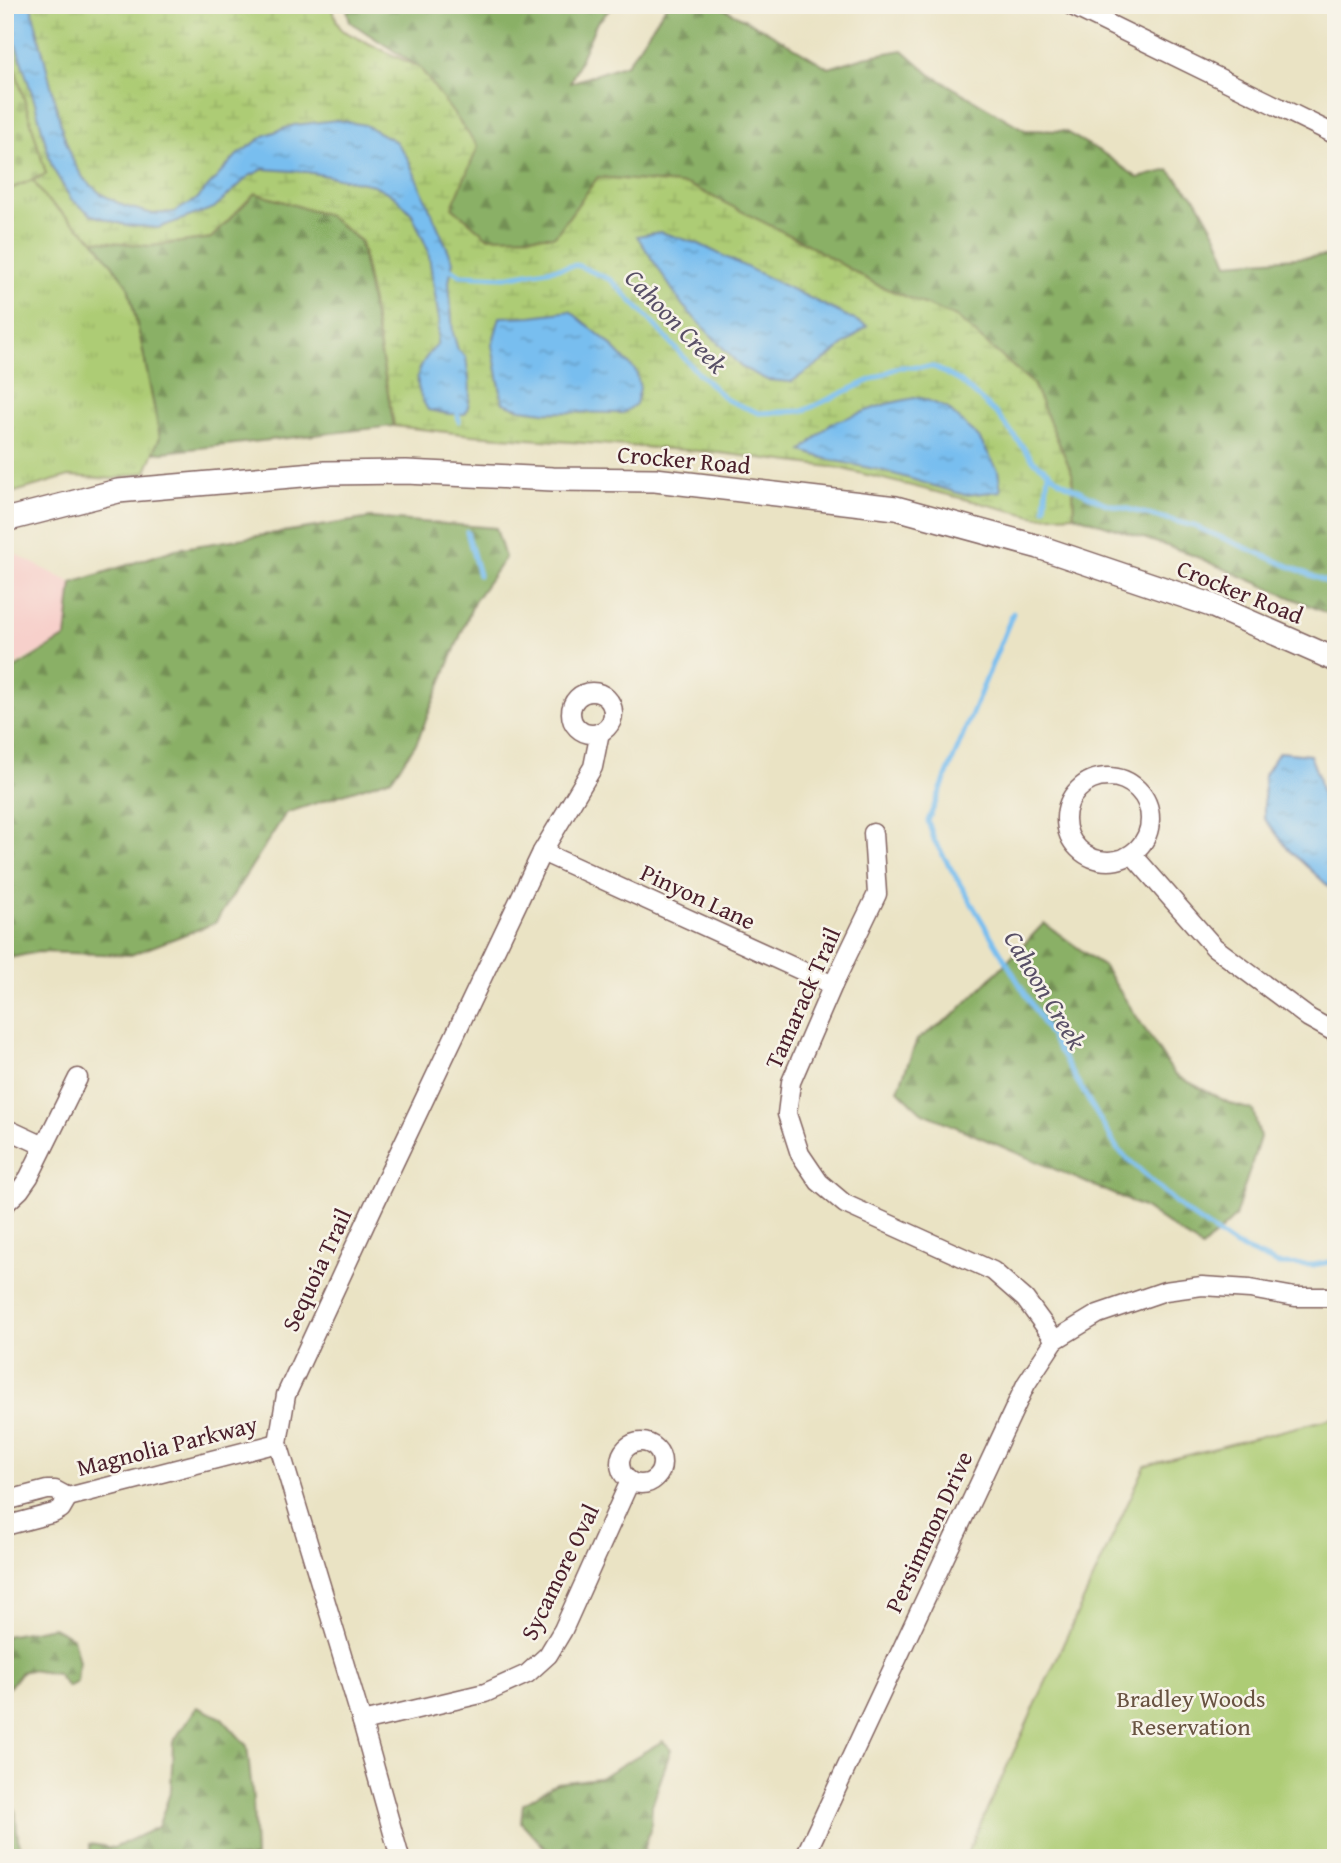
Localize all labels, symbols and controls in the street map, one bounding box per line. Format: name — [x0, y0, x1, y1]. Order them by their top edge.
water label: Cahoon Creek — [616, 259, 737, 382]
street label: Crocker Road — [616, 436, 752, 483]
street label: Crocker Road — [1172, 550, 1309, 633]
street label: Pinyon Lane — [635, 855, 762, 938]
street label: Tamarack Trail — [756, 921, 849, 1074]
water label: Cahoon Creek — [994, 923, 1097, 1057]
street label: Sequoia Trail — [273, 1202, 360, 1337]
street label: Magnolia Parkway — [73, 1406, 261, 1485]
street label: Persimmon Drive — [876, 1445, 981, 1618]
street label: Sycamore Oval — [511, 1497, 608, 1646]
park label: Bradley Woods Reservation — [1117, 1681, 1265, 1744]

